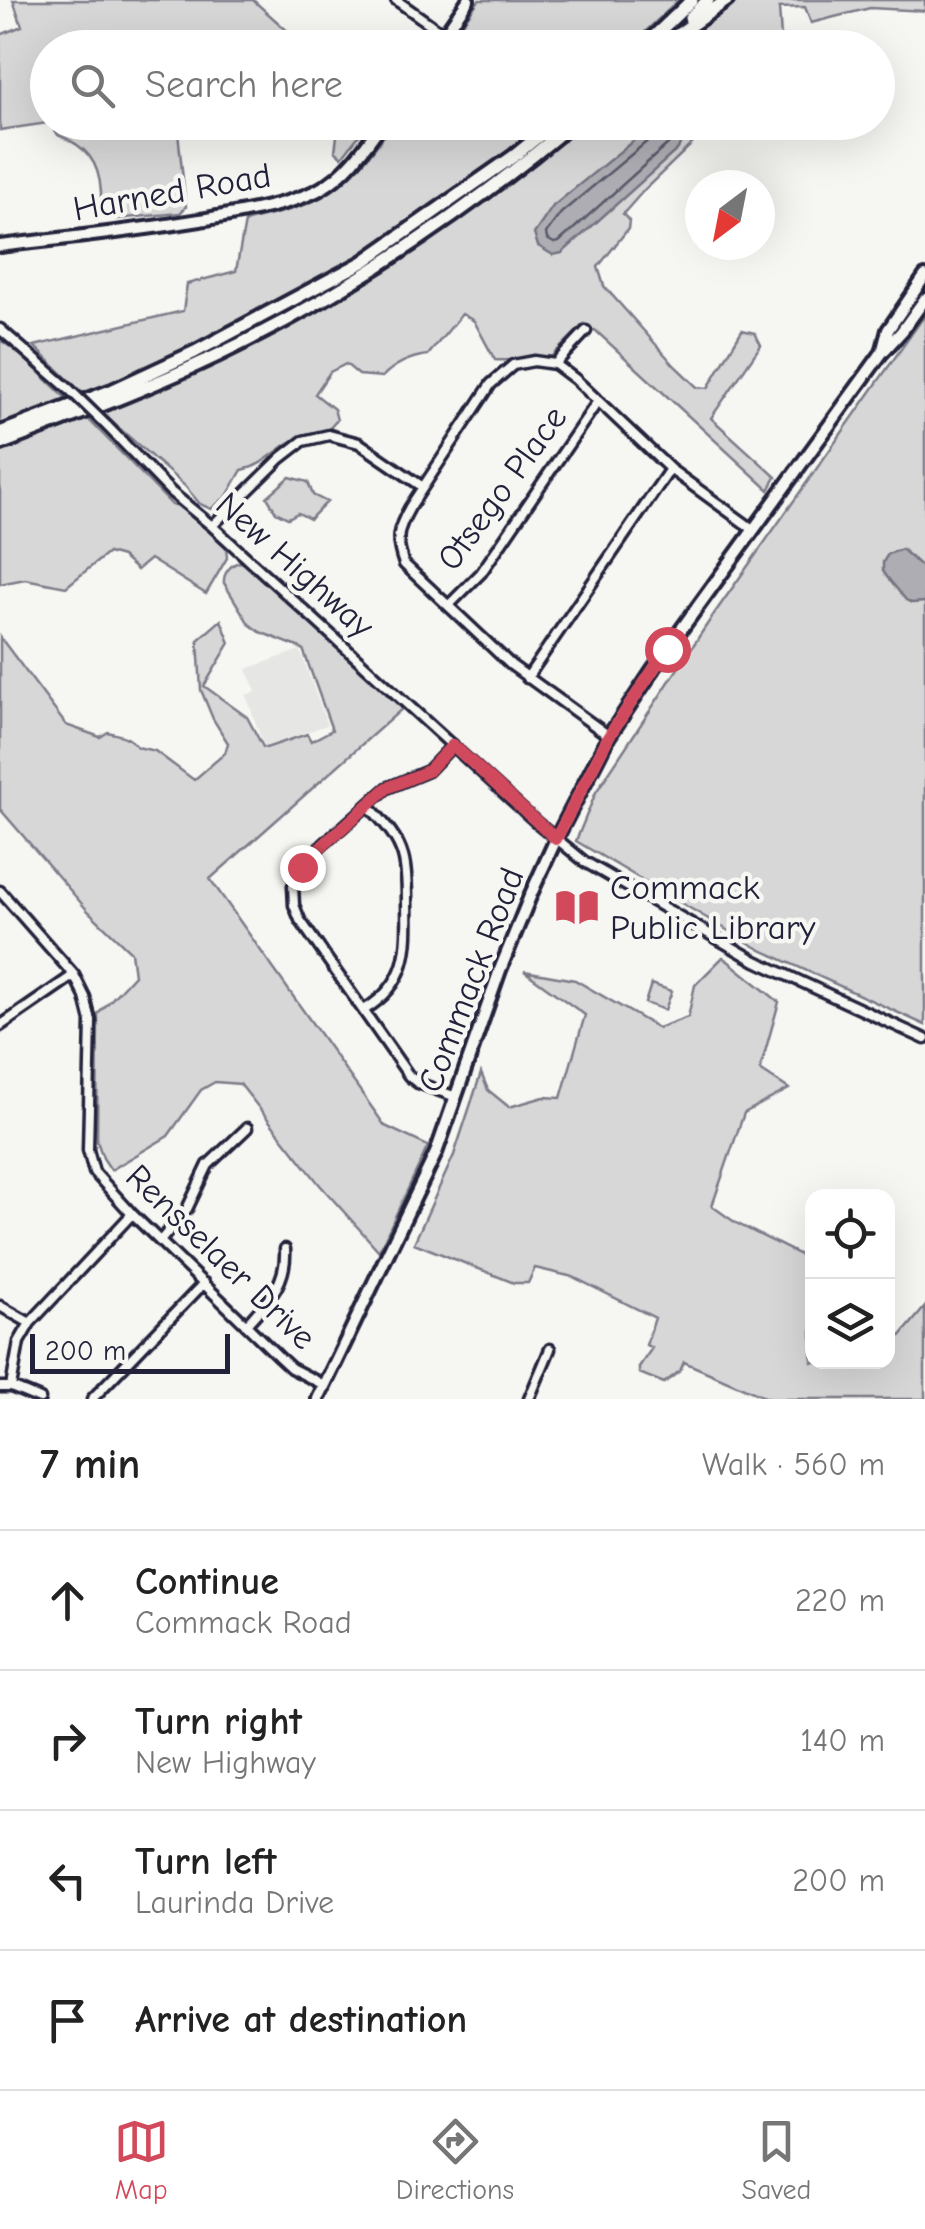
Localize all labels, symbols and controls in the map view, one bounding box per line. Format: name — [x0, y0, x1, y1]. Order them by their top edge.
search box — [30, 30, 895, 140]
icon: search — [65, 58, 120, 113]
text: Search here — [145, 63, 343, 107]
street label: Harned Road — [70, 154, 274, 230]
north arrow — [685, 170, 775, 260]
street label: Otsego Place — [429, 398, 575, 578]
street label: New Highway — [208, 484, 382, 647]
route start — [645, 627, 691, 673]
route end — [280, 845, 326, 891]
street label: Commack Road — [409, 862, 533, 1098]
place label: Commack Public Library — [610, 867, 816, 948]
library icon: Commack Public Library — [553, 883, 601, 931]
street label: Rensselaer Drive — [118, 1156, 324, 1358]
map controls — [805, 1189, 895, 1369]
button: locate — [805, 1189, 895, 1279]
button: layers — [805, 1279, 895, 1369]
scale bar — [30, 1329, 230, 1374]
text: 200 m — [45, 1335, 126, 1367]
text: 7 min — [40, 1440, 140, 1489]
text: Walk · 560 m — [702, 1446, 885, 1483]
text: Continue — [135, 1560, 279, 1604]
icon: ahead — [40, 1573, 95, 1628]
text: 220 m — [795, 1582, 885, 1619]
text: Commack Road — [135, 1604, 352, 1641]
text: Turn right — [135, 1700, 302, 1744]
icon: right — [40, 1713, 95, 1768]
text: 140 m — [800, 1722, 885, 1759]
text: New Highway — [135, 1744, 316, 1781]
text: Turn left — [135, 1840, 276, 1884]
icon: left — [40, 1853, 95, 1908]
text: 200 m — [792, 1862, 885, 1899]
text: Laurinda Drive — [135, 1884, 334, 1921]
icon: arrive — [40, 1993, 95, 2048]
text: Arrive at destination — [135, 1998, 467, 2042]
tab: Map — [114, 2114, 169, 2206]
tab: Directions — [396, 2114, 514, 2206]
tab: Saved — [741, 2114, 811, 2206]

